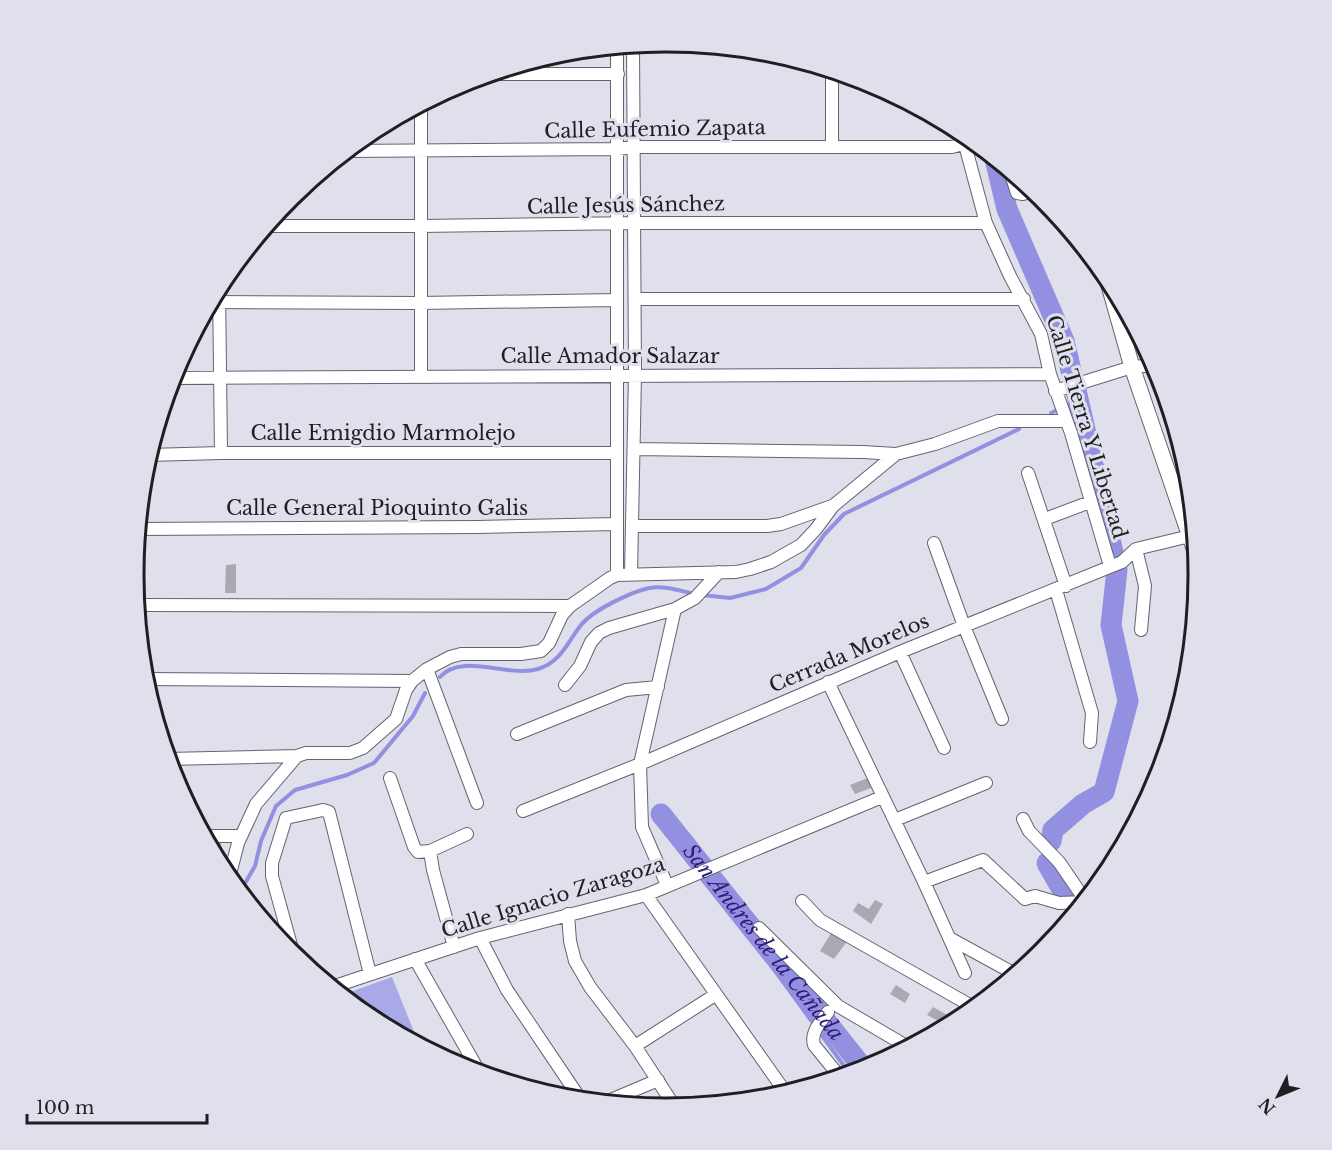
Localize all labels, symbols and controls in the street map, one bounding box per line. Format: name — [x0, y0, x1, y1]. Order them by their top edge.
street label: Calle Eufemio Zapata — [544, 115, 767, 143]
street label: Calle Jesús Sánchez — [527, 191, 725, 219]
street label: Calle Tierra Y Libertad — [1042, 312, 1132, 542]
street label: Calle Amador Salazar — [500, 344, 720, 368]
street label: Calle Emigdio Marmolejo — [250, 421, 516, 445]
street label: Calle General Pioquinto Galis — [226, 496, 528, 520]
street label: Cerrada Morelos — [765, 608, 933, 698]
water label: San Andres de la Cañada — [677, 839, 849, 1046]
street label: Calle Ignacio Zaragoza — [438, 851, 669, 942]
north arrow — [1248, 1066, 1308, 1126]
scale bar — [27, 1087, 207, 1125]
text: N — [1255, 1094, 1279, 1119]
text: 100 m — [36, 1097, 94, 1119]

